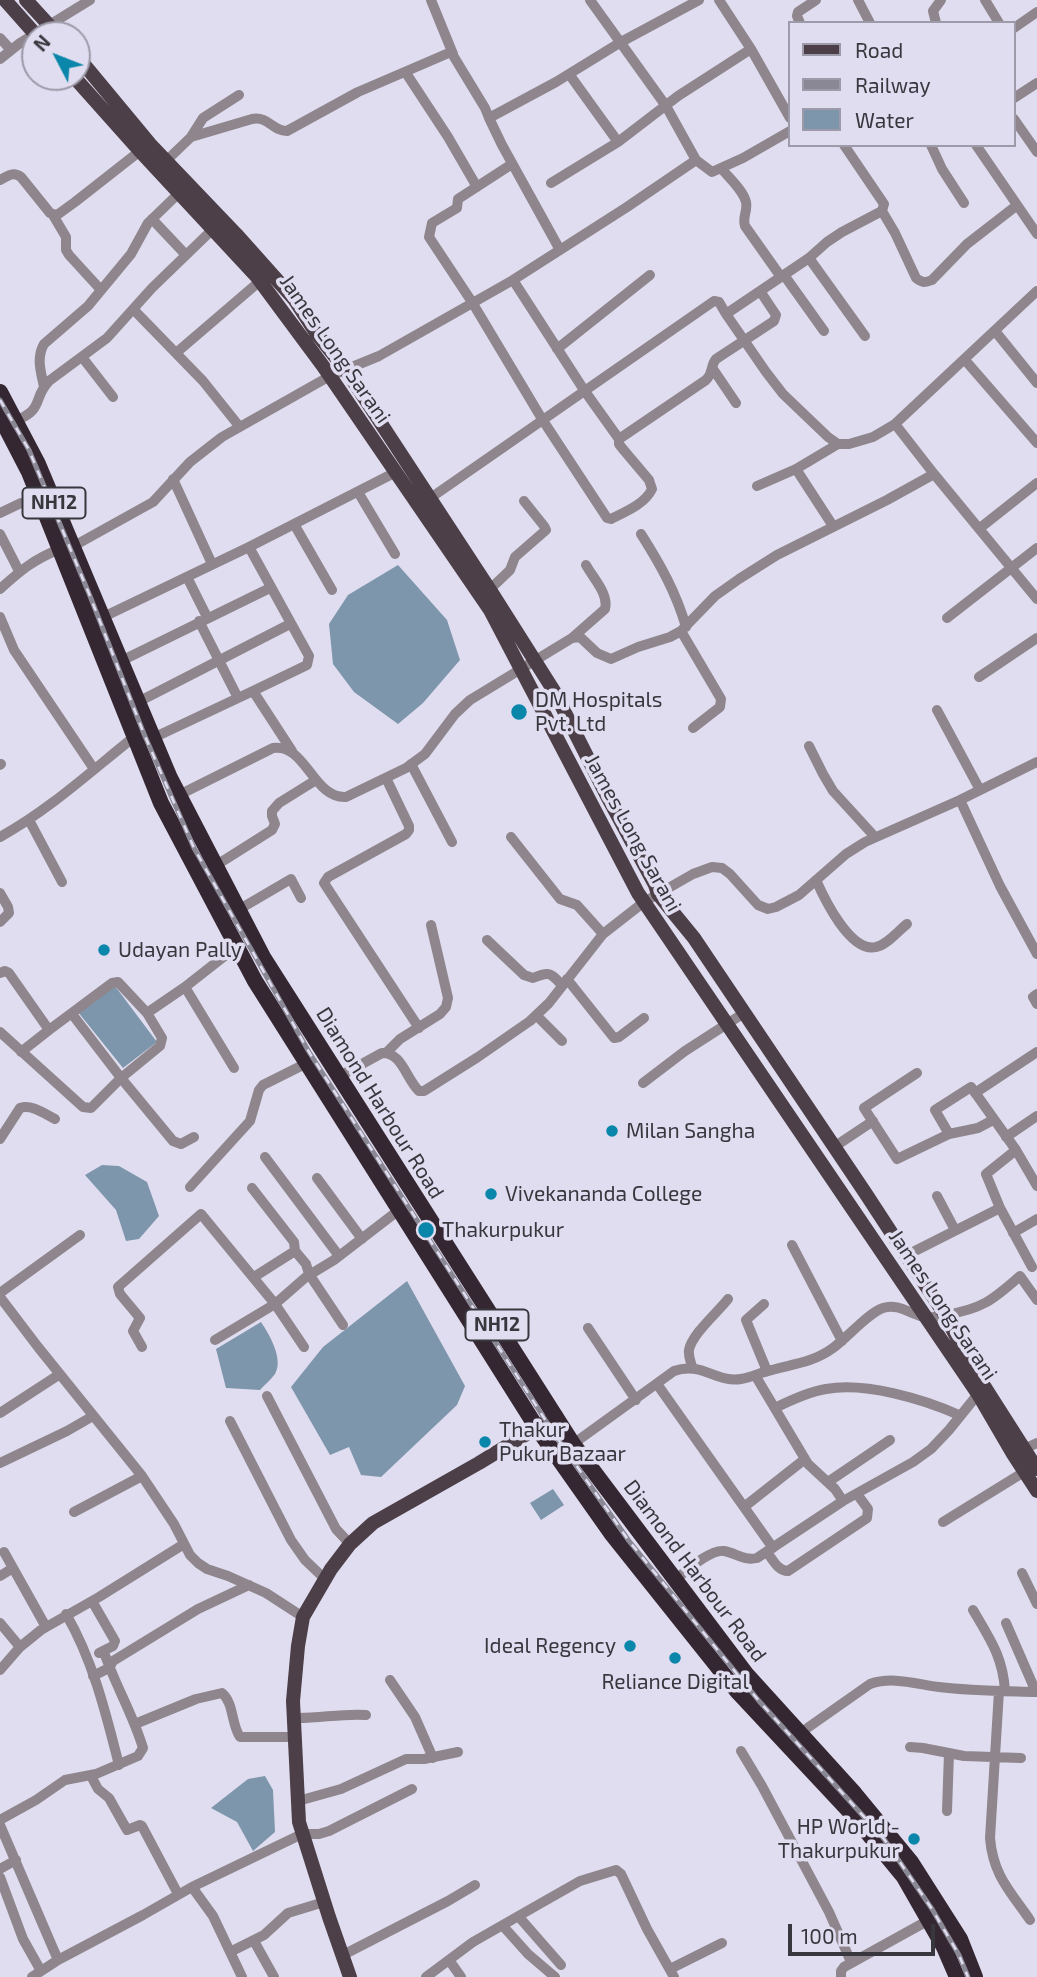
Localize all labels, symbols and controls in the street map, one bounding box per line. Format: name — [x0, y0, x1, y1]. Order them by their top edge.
north arrow — [21, 21, 91, 91]
legend — [788, 21, 1016, 147]
text: N — [28, 30, 55, 56]
text: Road — [855, 37, 903, 62]
text: Railway — [855, 72, 931, 97]
text: Water — [855, 107, 914, 132]
street label: James Long Sarani — [274, 270, 396, 428]
road number: NH12 — [22, 488, 86, 518]
place label: DM Hospitals Pvt. Ltd — [535, 687, 662, 737]
marker: DM Hospitals Pvt. Ltd — [509, 702, 529, 722]
street label: James Long Sarani — [579, 750, 687, 916]
place label: Udayan Pally — [118, 937, 242, 963]
marker: Udayan Pally — [96, 942, 112, 958]
street label: Diamond Harbour Road — [311, 1003, 449, 1203]
place label: Milan Sangha — [626, 1118, 755, 1144]
marker: Milan Sangha — [604, 1123, 620, 1139]
place label: Vivekananda College — [505, 1181, 702, 1207]
marker: Vivekananda College — [483, 1186, 499, 1202]
place label: Thakurpukur — [442, 1217, 564, 1243]
marker: Thakurpukur — [416, 1220, 436, 1240]
street label: James Long Sarani — [883, 1225, 1003, 1385]
road number: NH12 — [466, 1310, 528, 1340]
place label: Thakur Pukur Bazaar — [499, 1417, 626, 1467]
marker: Thakur Pukur Bazaar — [477, 1434, 493, 1450]
street label: Diamond Harbour Road — [618, 1475, 772, 1667]
place label: Ideal Regency — [484, 1633, 616, 1659]
marker: Ideal Regency — [622, 1638, 638, 1654]
marker: Reliance Digital — [667, 1650, 683, 1666]
place label: Reliance Digital — [601, 1669, 749, 1695]
place label: HP World - Thakurpukur — [778, 1814, 900, 1864]
marker: HP World - Thakurpukur — [906, 1831, 922, 1847]
scale bar — [792, 1910, 939, 1954]
text: 100 m — [801, 1923, 858, 1948]

